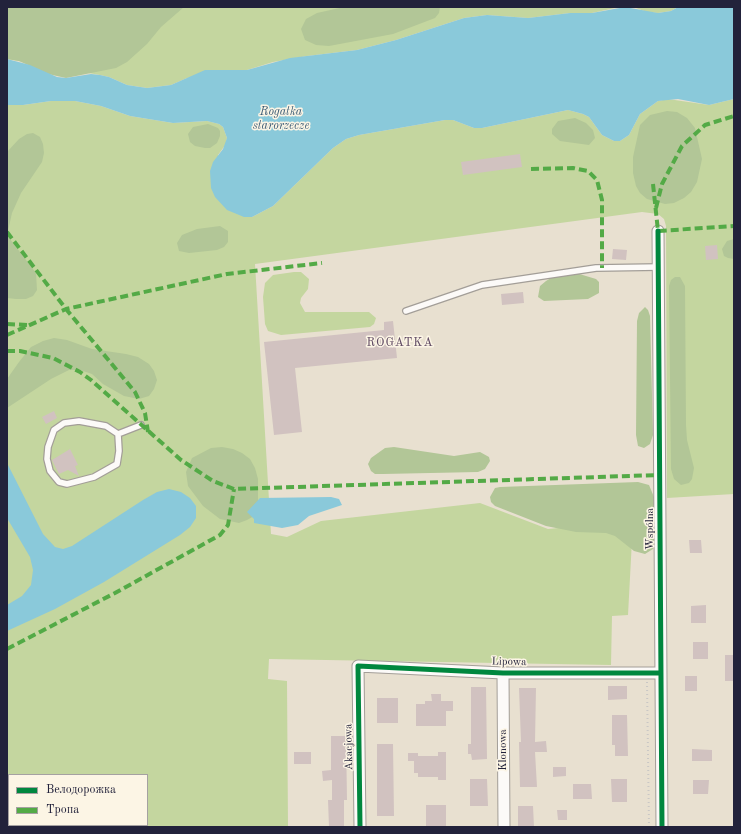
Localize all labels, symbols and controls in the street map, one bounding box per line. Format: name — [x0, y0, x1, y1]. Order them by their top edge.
water label: Rogatka starorzecze — [253, 105, 309, 133]
district label: ROGATKA — [366, 336, 434, 350]
street label: Wspólna — [643, 508, 657, 550]
street label: Lipowa — [491, 655, 527, 669]
street label: Akacjowa — [342, 724, 356, 770]
street label: Klonowa — [496, 729, 510, 771]
legend — [8, 774, 148, 826]
text: Велодорожка — [46, 784, 116, 796]
text: Тропа — [46, 804, 79, 816]

